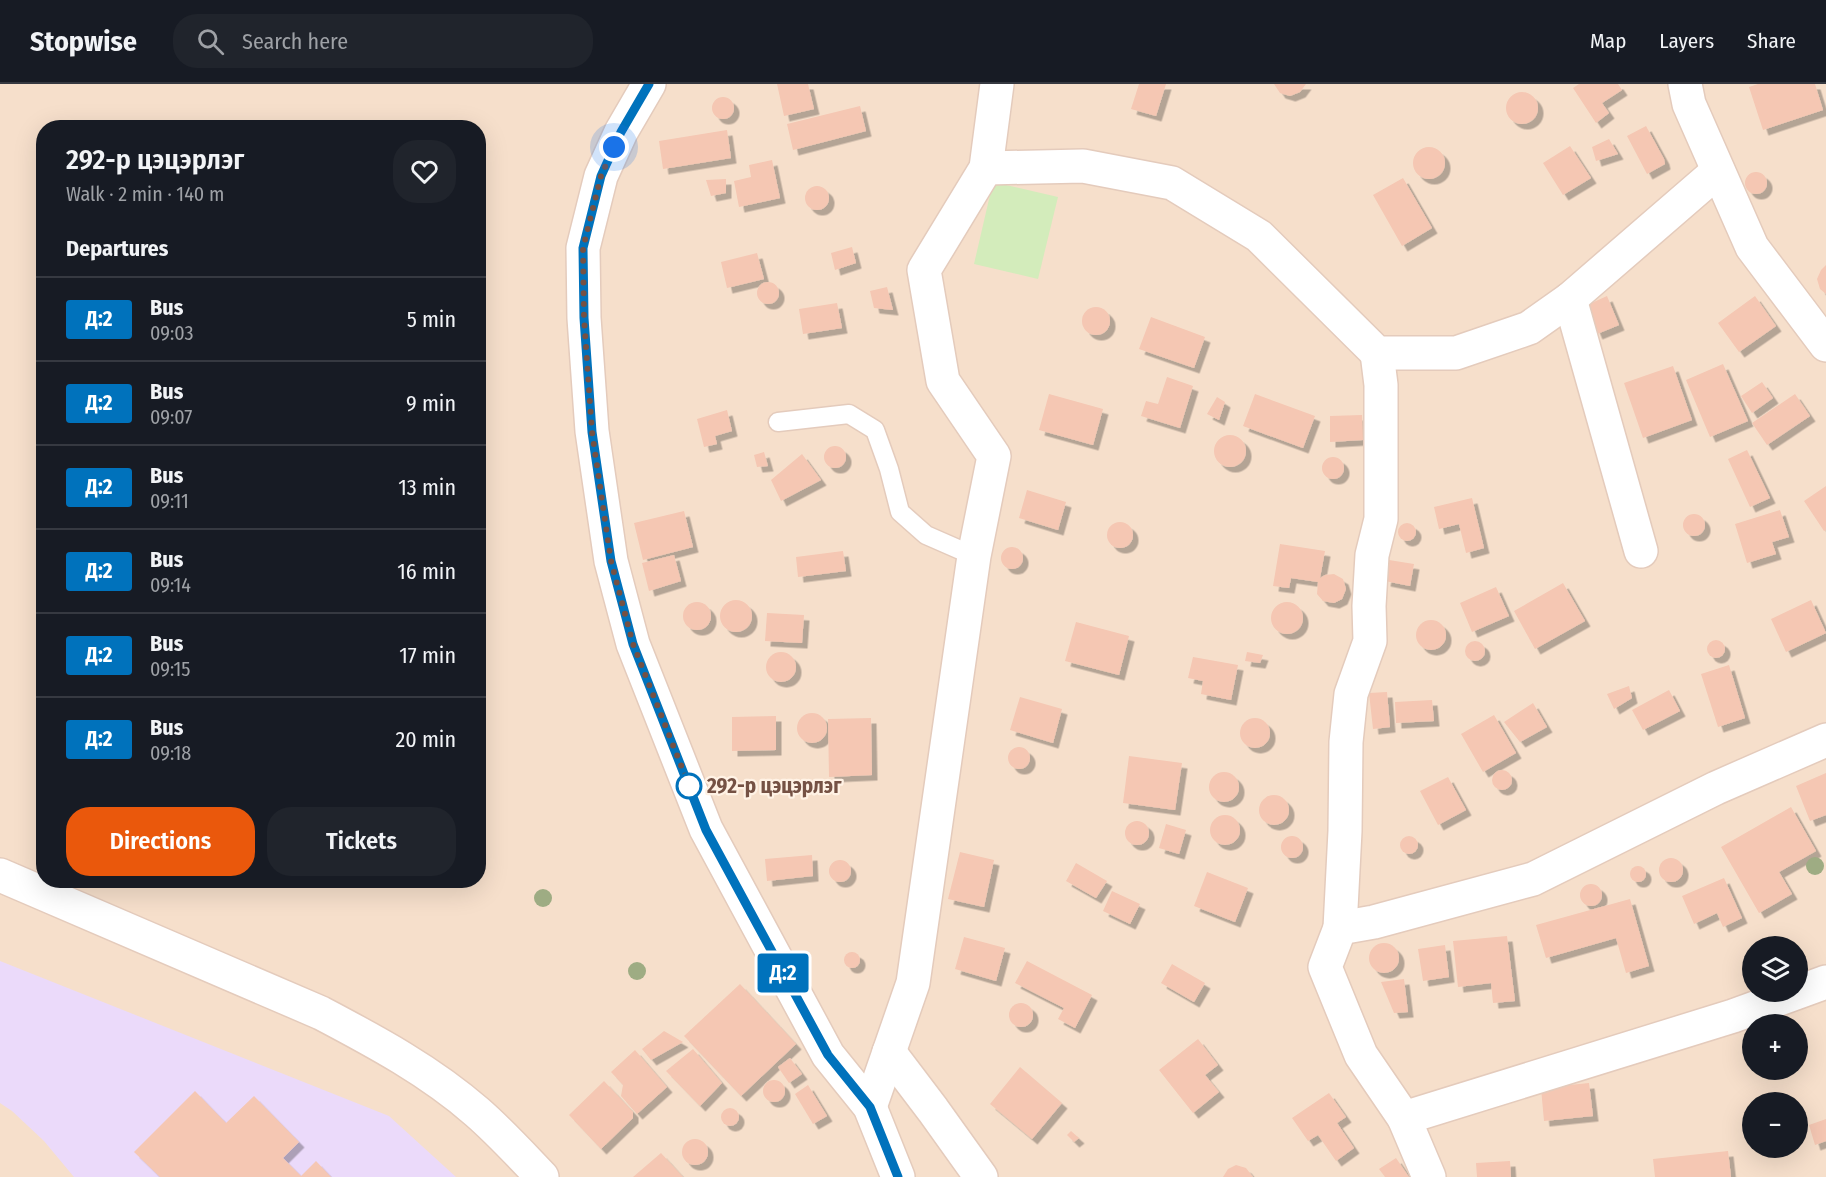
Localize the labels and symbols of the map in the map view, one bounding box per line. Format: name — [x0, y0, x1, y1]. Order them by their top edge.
your location — [599, 132, 629, 162]
marker: 292-р цэцэрлэг — [676, 773, 702, 799]
place label: 292-р цэцэрлэг — [706, 773, 842, 799]
line badge: Д:2 — [748, 954, 818, 992]

